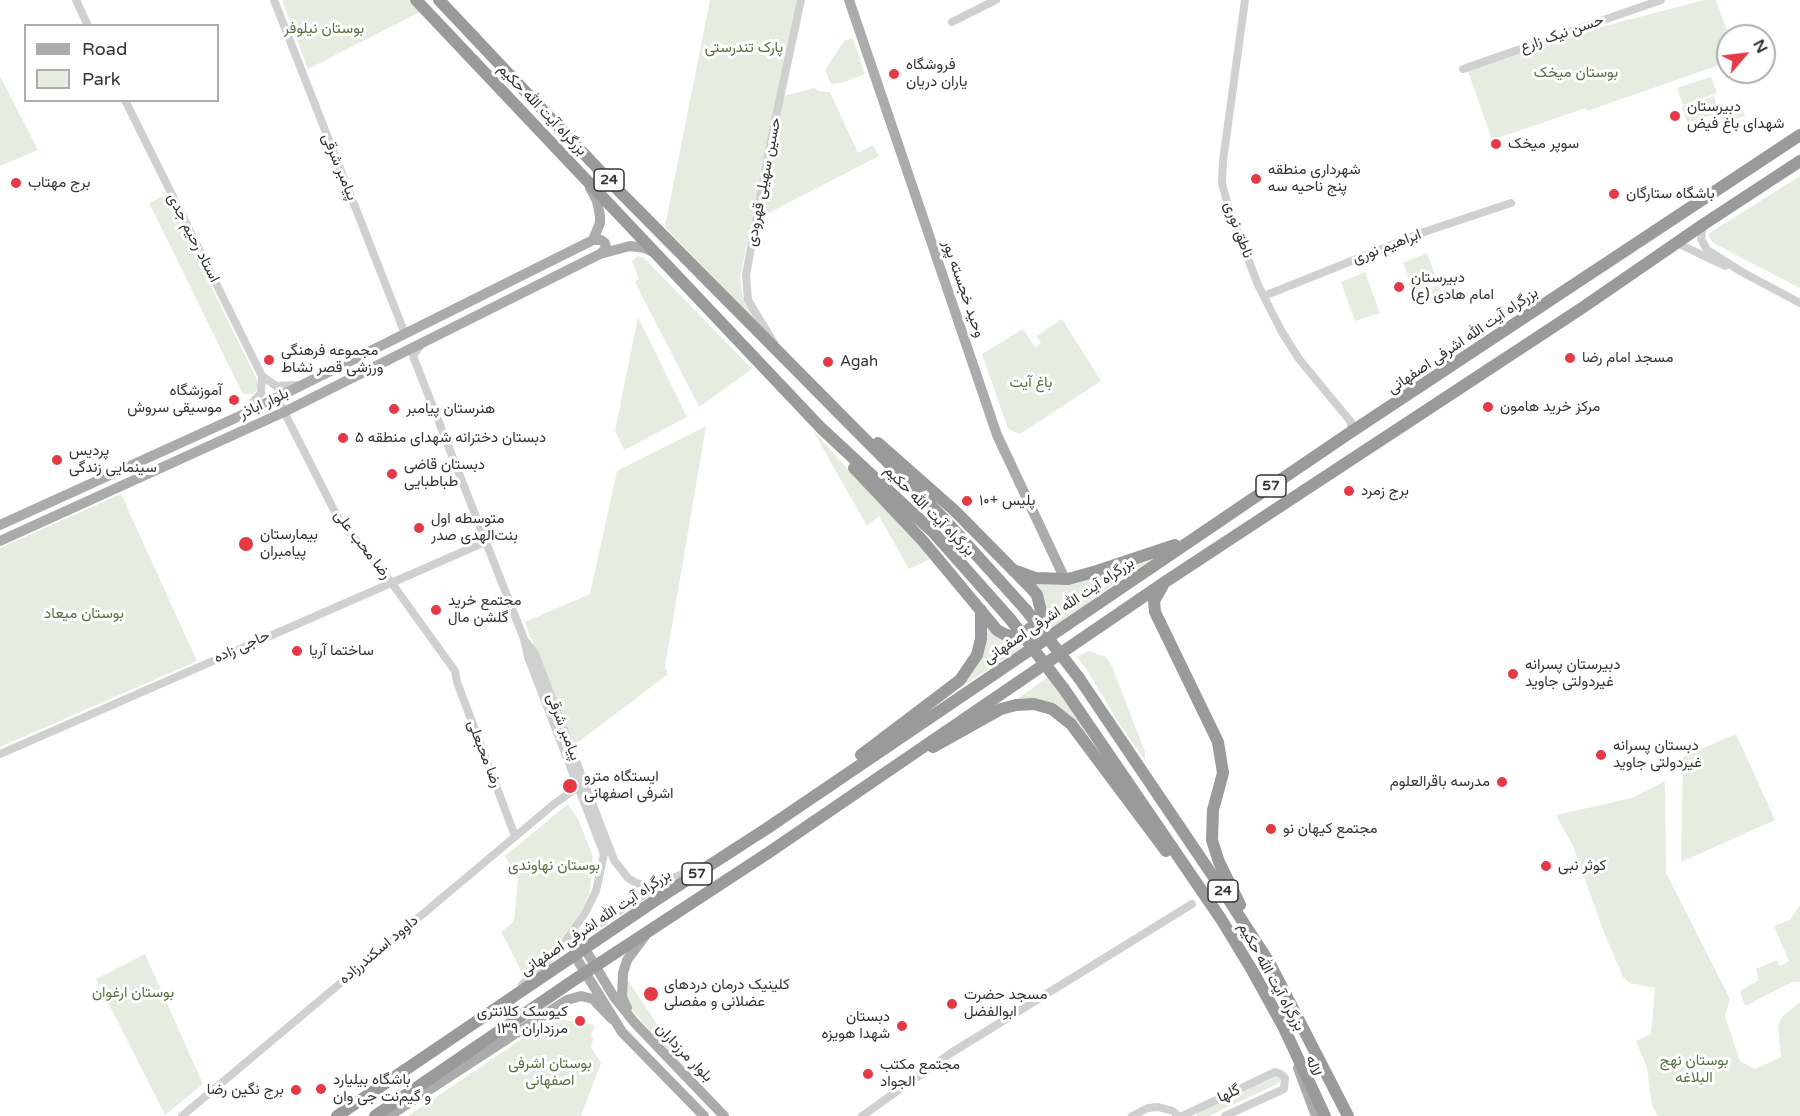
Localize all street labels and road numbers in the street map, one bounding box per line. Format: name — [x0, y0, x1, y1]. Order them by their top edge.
street label: حسن نیک زارع — [1518, 11, 1606, 57]
street label: بزرگراه آیت الله حکیم — [494, 60, 590, 160]
street label: حسین سهیلی قهرودی — [743, 116, 785, 248]
street label: پیامبر شرقی — [317, 131, 361, 203]
road number: 24 — [594, 169, 624, 191]
street label: استاد رحیم جدی — [163, 190, 223, 286]
street label: ناطق نوری — [1219, 199, 1257, 261]
street label: ابراهیم نوری — [1350, 226, 1424, 268]
street label: وحید خجسته پور — [938, 238, 988, 340]
street label: بزرگراه آیت الله اشرفی اصفهانی — [1384, 284, 1542, 398]
street label: بلوار اباذر — [236, 385, 292, 423]
street label: بزرگراه آیت الله حکیم — [880, 462, 978, 560]
road number: 57 — [1256, 475, 1286, 497]
street label: رضا محب علی — [329, 507, 395, 583]
street label: بزرگراه آیت الله اشرفی اصفهانی — [980, 554, 1138, 668]
street label: حاجی زاده — [211, 627, 273, 667]
street label: پیامبر شرقی — [542, 691, 584, 763]
street label: رضا محبعلی — [463, 718, 505, 790]
road number: 57 — [682, 863, 712, 885]
street label: بزرگراه آیت الله اشرفی اصفهانی — [517, 866, 675, 980]
road number: 24 — [1208, 880, 1238, 902]
street label: داوود اسکندرزاده — [336, 912, 422, 988]
street label: بزرگراه آیت الله حکیم — [1234, 920, 1308, 1034]
street label: بلوار مرزداران — [652, 1020, 716, 1086]
street label: لاله — [1301, 1053, 1325, 1079]
street label: گلها — [1215, 1081, 1243, 1107]

